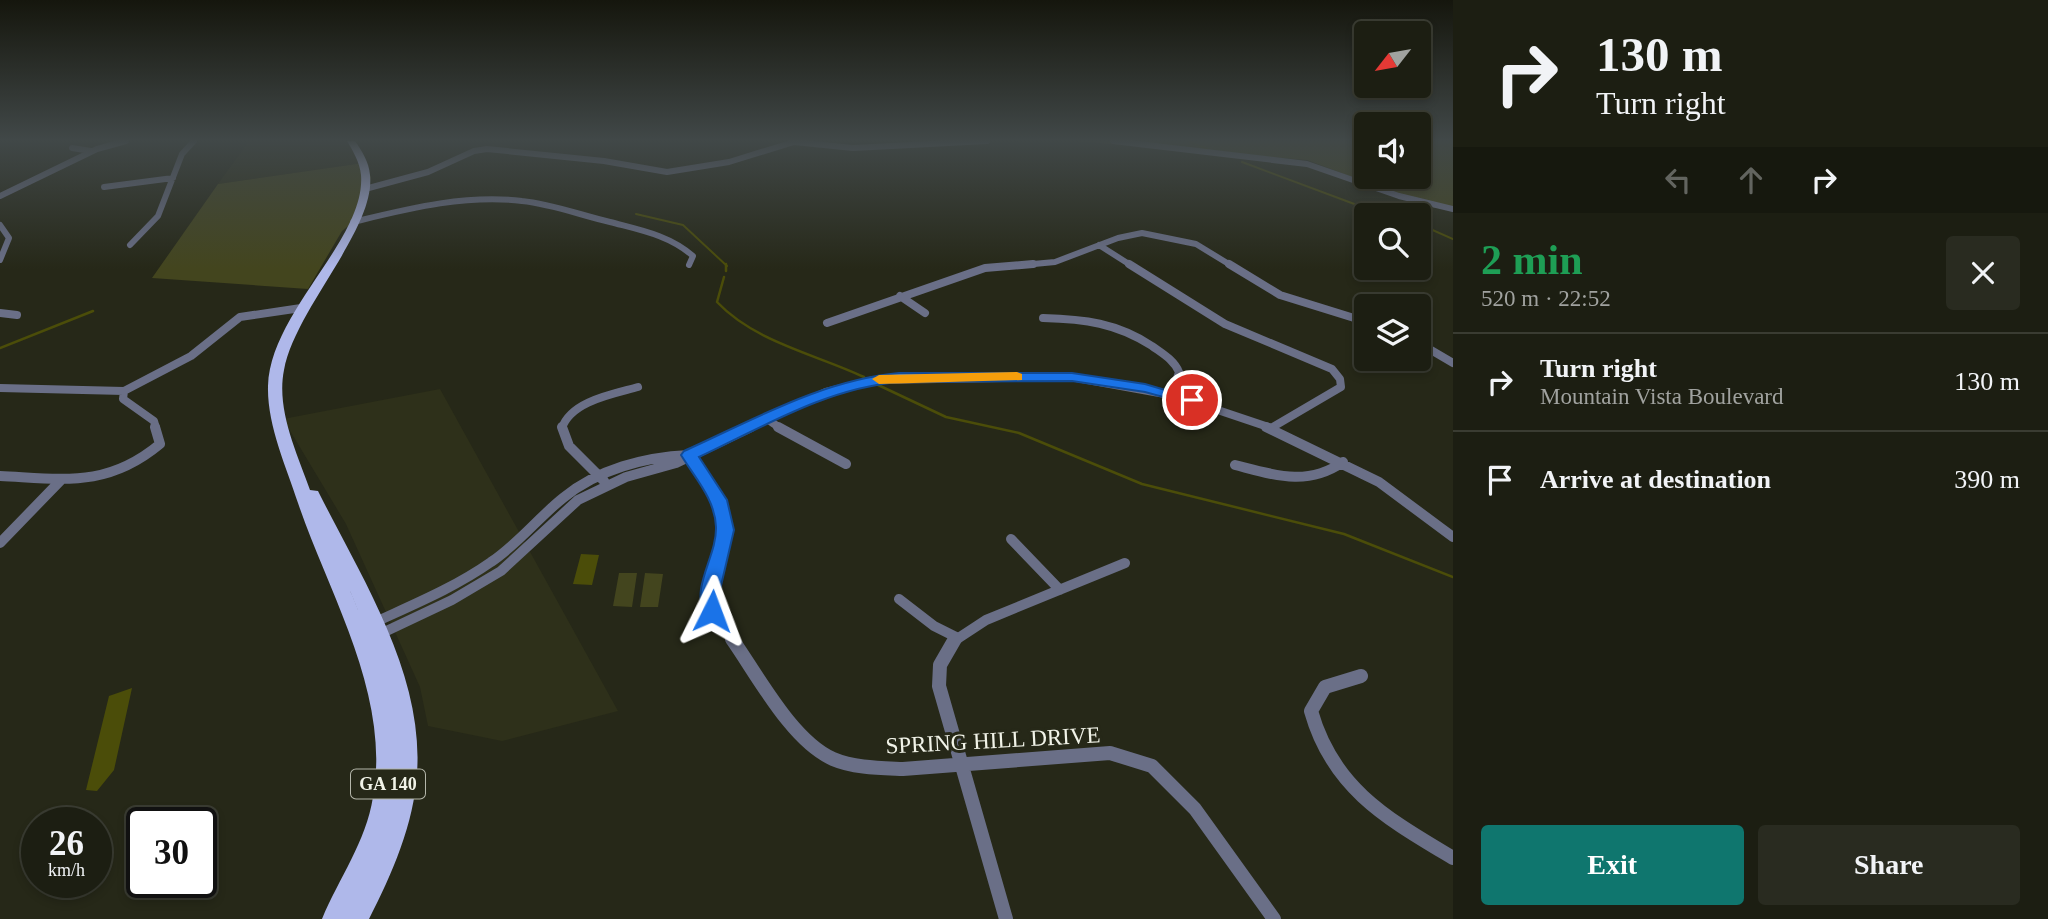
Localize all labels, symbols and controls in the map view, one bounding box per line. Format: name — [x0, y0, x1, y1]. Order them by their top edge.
north arrow — [1354, 21, 1432, 98]
map controls — [1354, 21, 1431, 371]
text: 130 m — [1596, 27, 1723, 82]
icon: right — [1481, 28, 1572, 119]
text: Turn right — [1596, 85, 1726, 121]
button: sound — [1354, 112, 1431, 189]
icon: left — [1659, 161, 1697, 199]
icon: ahead — [1732, 161, 1770, 199]
icon: right — [1805, 161, 1843, 199]
button: search — [1354, 203, 1431, 280]
button: close — [1946, 236, 2020, 310]
text: 2 min — [1481, 237, 1583, 283]
text: 520 m · 22:52 — [1481, 286, 1611, 311]
button: layers — [1354, 294, 1431, 371]
text: Turn right — [1540, 354, 1657, 383]
icon: right — [1481, 363, 1519, 401]
text: 130 m — [1954, 367, 2020, 396]
pin — [1162, 370, 1222, 430]
icon: arrive — [1173, 381, 1211, 419]
text: Mountain Vista Boulevard — [1540, 384, 1784, 409]
icon: arrive — [1481, 461, 1519, 499]
text: Arrive at destination — [1540, 465, 1771, 494]
text: 390 m — [1954, 465, 2020, 494]
position arrow — [675, 574, 749, 648]
street label: SPRING HILL DRIVE — [885, 722, 1101, 759]
road number: GA 140 — [351, 770, 425, 798]
speed limit sign: 30 — [126, 807, 217, 898]
text: 26 — [49, 824, 84, 863]
button: Exit — [1481, 825, 1744, 905]
button: Share — [1758, 825, 2020, 905]
text: km/h — [48, 860, 85, 880]

